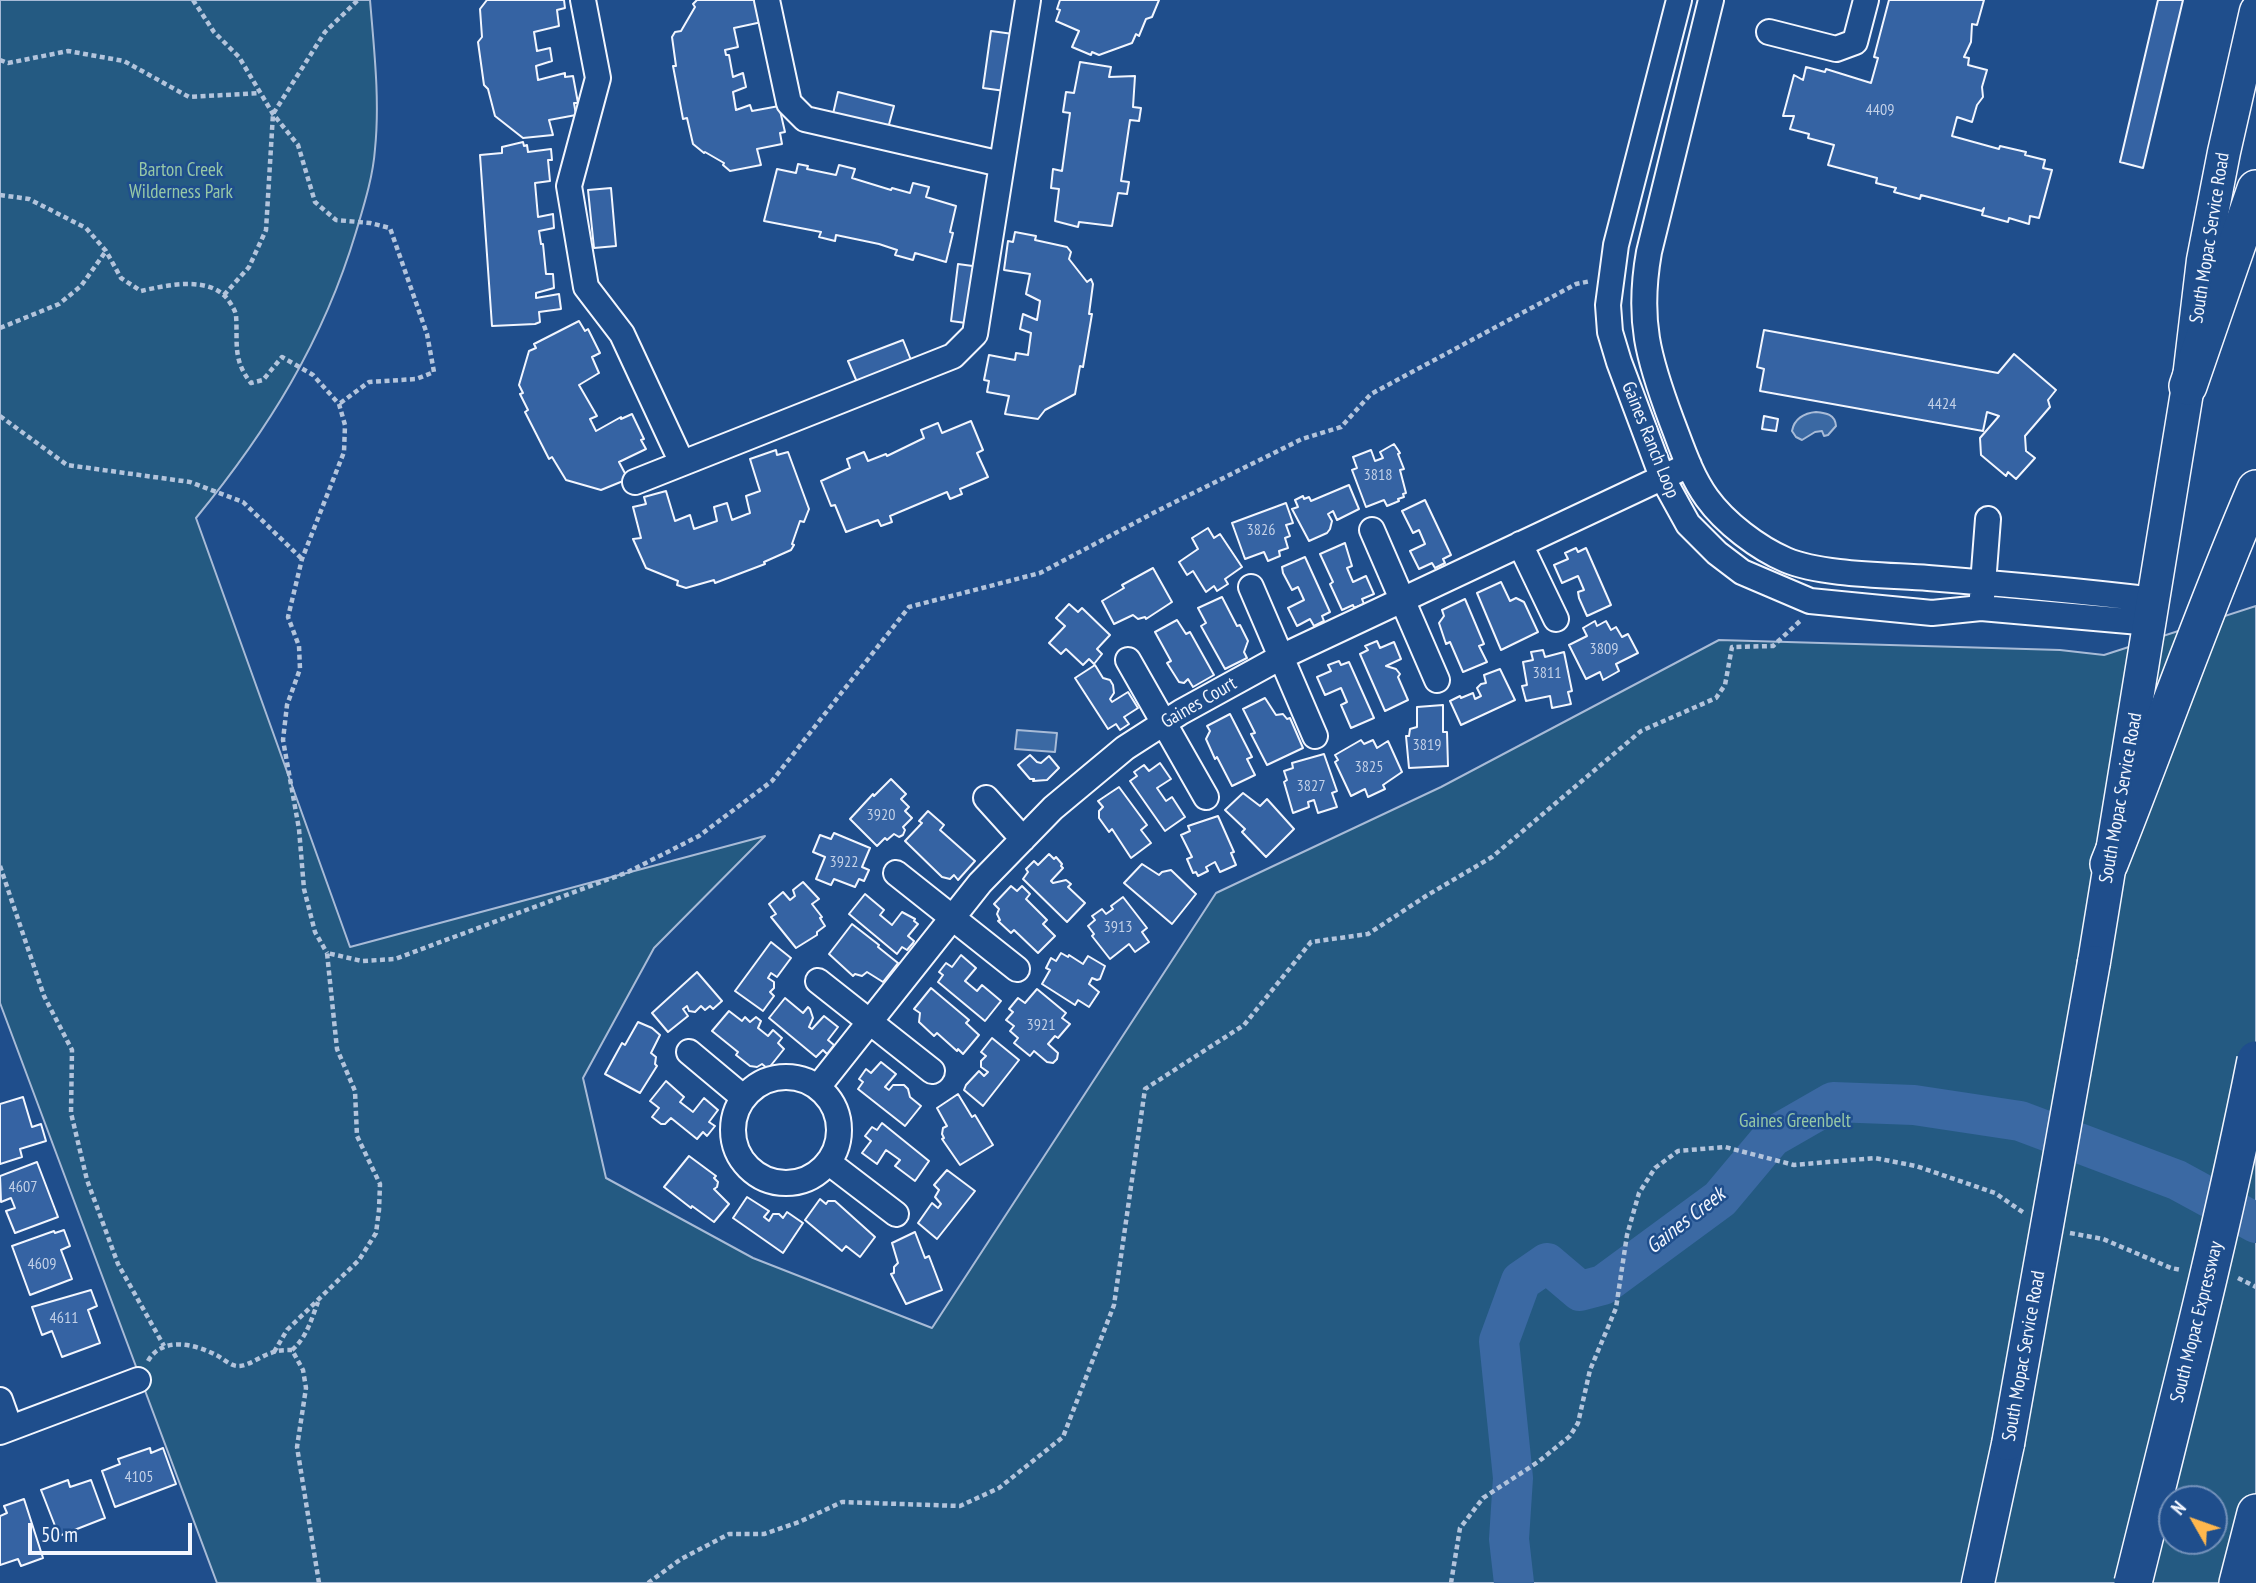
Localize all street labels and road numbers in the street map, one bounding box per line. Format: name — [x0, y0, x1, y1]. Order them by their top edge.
street label: South Mopac Service Road — [2185, 151, 2235, 325]
street label: Gaines Ranch Loop — [1616, 378, 1684, 502]
street label: Gaines Court — [1157, 672, 1241, 734]
street label: South Mopac Service Road — [2095, 711, 2147, 885]
street label: South Mopac Expressway — [2166, 1239, 2228, 1405]
street label: South Mopac Service Road — [1998, 1269, 2050, 1443]

